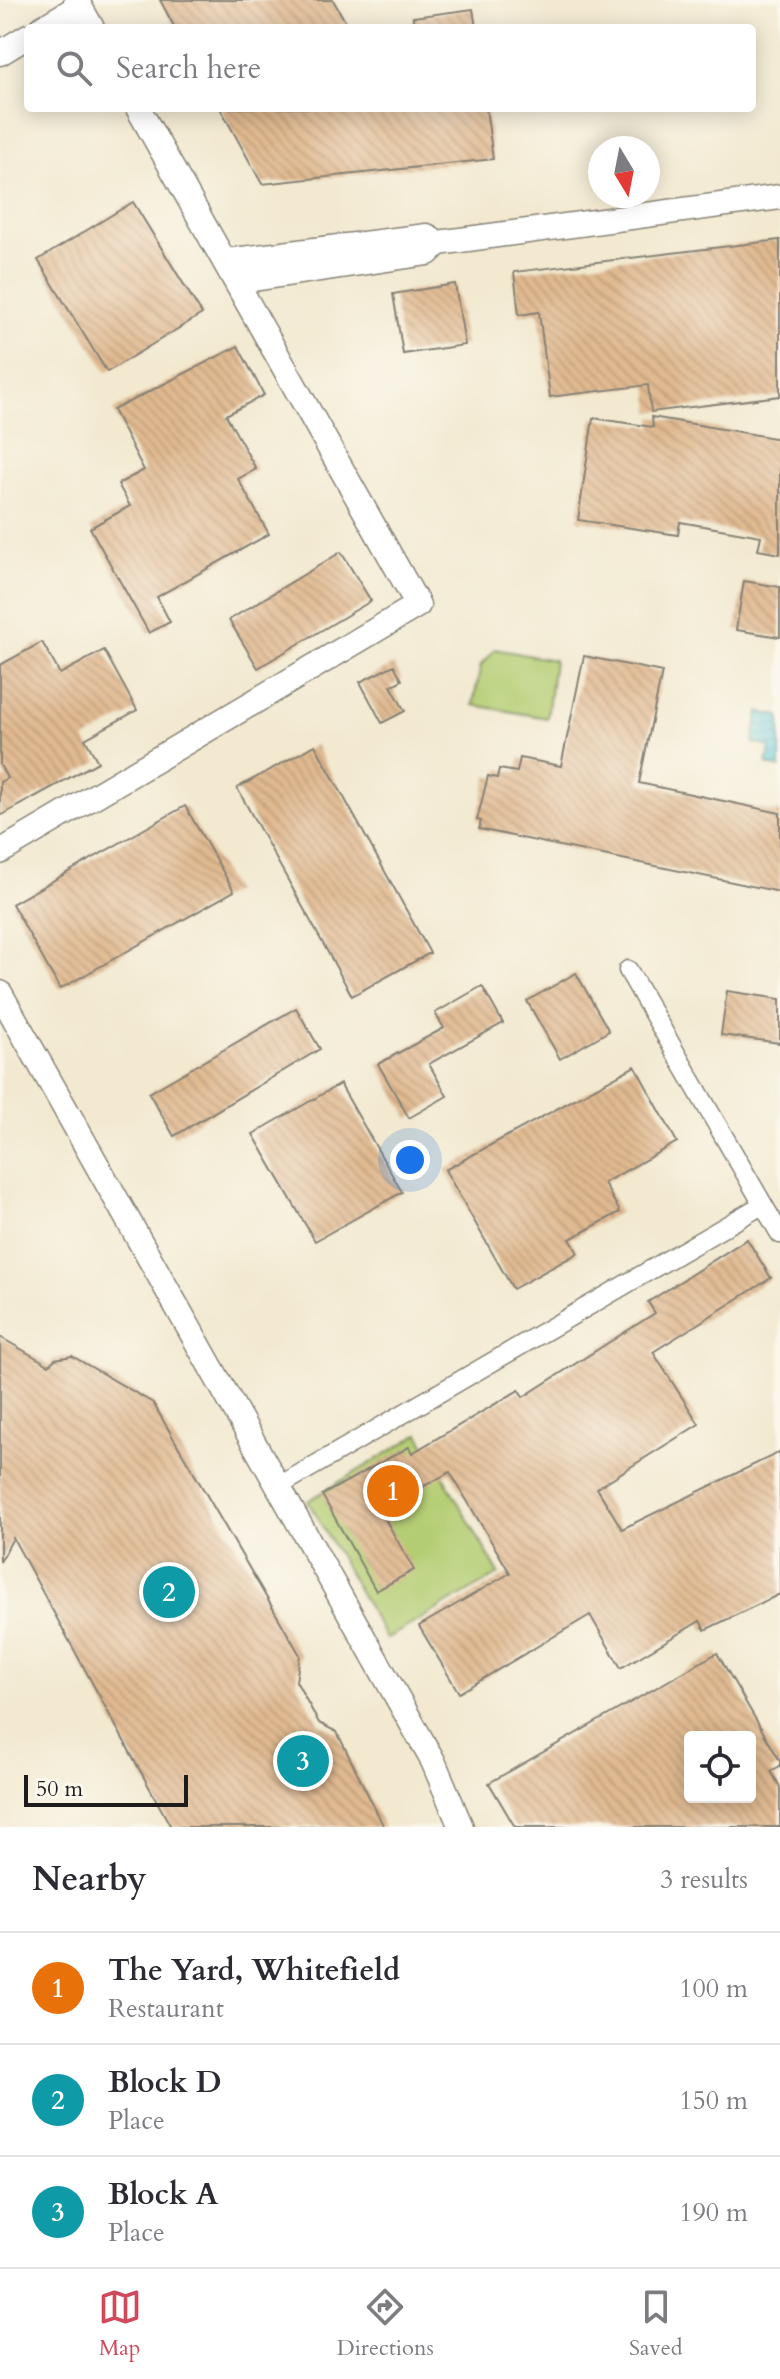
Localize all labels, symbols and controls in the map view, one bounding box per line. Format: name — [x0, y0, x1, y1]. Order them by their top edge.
search box — [24, 24, 756, 112]
icon: search — [52, 46, 96, 90]
text: Search here — [116, 48, 261, 89]
north arrow — [588, 136, 660, 208]
your location — [390, 1140, 430, 1180]
pin: 1 — [367, 1461, 419, 1521]
pin: 2 — [143, 1562, 195, 1622]
pin: 3 — [277, 1731, 329, 1791]
map controls — [684, 1731, 756, 1803]
button: locate — [684, 1731, 756, 1803]
scale bar — [24, 1771, 188, 1807]
text: 50 m — [36, 1774, 83, 1804]
text: Nearby — [32, 1856, 147, 1902]
text: 3 results — [660, 1862, 748, 1897]
text: The Yard, Whitefield — [108, 1950, 400, 1991]
text: 1 — [51, 1971, 65, 2006]
text: 100 m — [679, 1971, 748, 2006]
text: Restaurant — [108, 1991, 224, 2026]
text: Block D — [108, 2062, 222, 2103]
text: 2 — [51, 2083, 65, 2118]
text: 150 m — [679, 2083, 748, 2118]
text: Place — [108, 2103, 165, 2138]
text: Block A — [108, 2174, 218, 2215]
text: 3 — [51, 2195, 65, 2230]
text: 190 m — [679, 2195, 748, 2230]
text: Place — [108, 2215, 165, 2250]
tab: Map — [98, 2285, 142, 2363]
tab: Directions — [337, 2285, 434, 2363]
tab: Saved — [629, 2285, 682, 2363]

